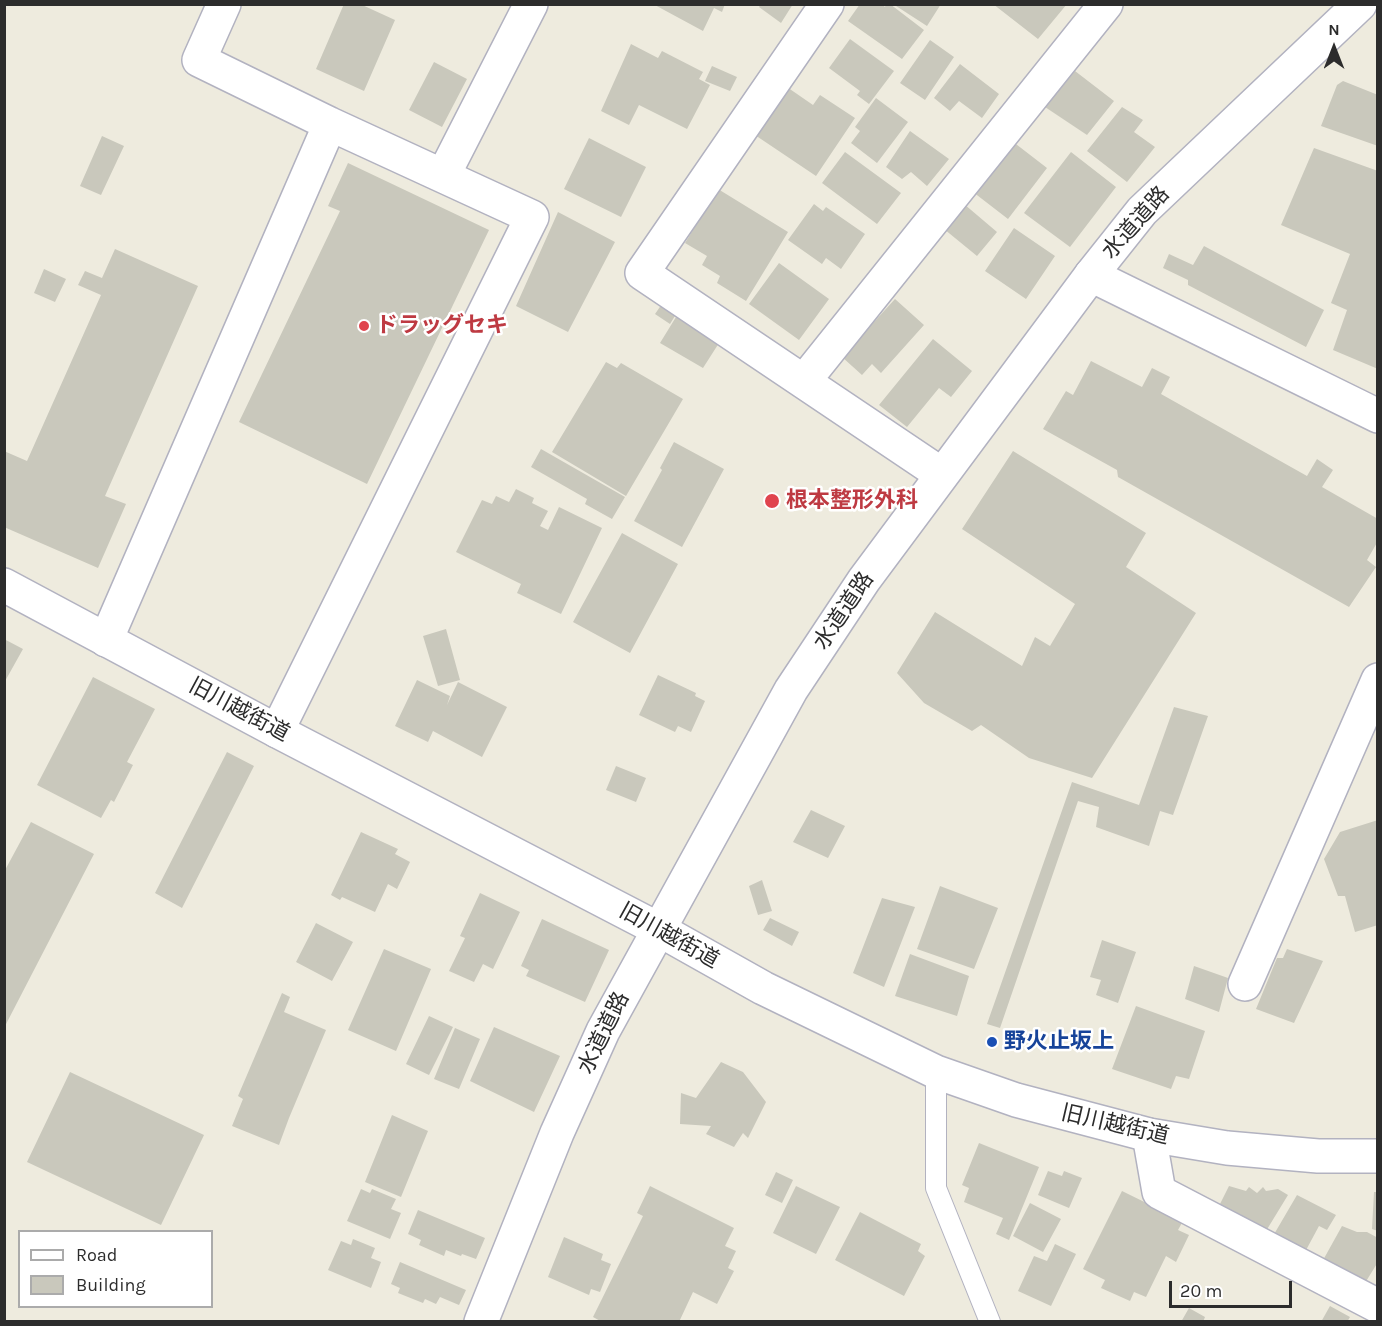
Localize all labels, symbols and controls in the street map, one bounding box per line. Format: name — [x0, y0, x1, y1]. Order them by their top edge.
north arrow — [1304, 18, 1364, 78]
text: N — [1328, 20, 1340, 39]
street label: 水道道路 — [1097, 181, 1175, 265]
place label: ドラッグセキ — [376, 313, 508, 339]
marker: ドラッグセキ — [357, 319, 371, 333]
place label: 根本整形外科 — [786, 488, 918, 514]
marker: 根本整形外科 — [763, 492, 781, 510]
street label: 水道道路 — [808, 567, 880, 655]
street label: 旧川越街道 — [184, 673, 294, 747]
street label: 旧川越街道 — [614, 898, 724, 974]
street label: 水道道路 — [573, 988, 635, 1078]
place label: 野火止坂上 — [1004, 1029, 1114, 1055]
marker: 野火止坂上 — [985, 1035, 999, 1049]
street label: 旧川越街道 — [1058, 1100, 1172, 1150]
legend — [18, 1230, 213, 1308]
text: Road — [76, 1244, 117, 1266]
scale bar — [1172, 1269, 1295, 1307]
text: Building — [76, 1274, 146, 1296]
text: 20 m — [1180, 1280, 1222, 1302]

